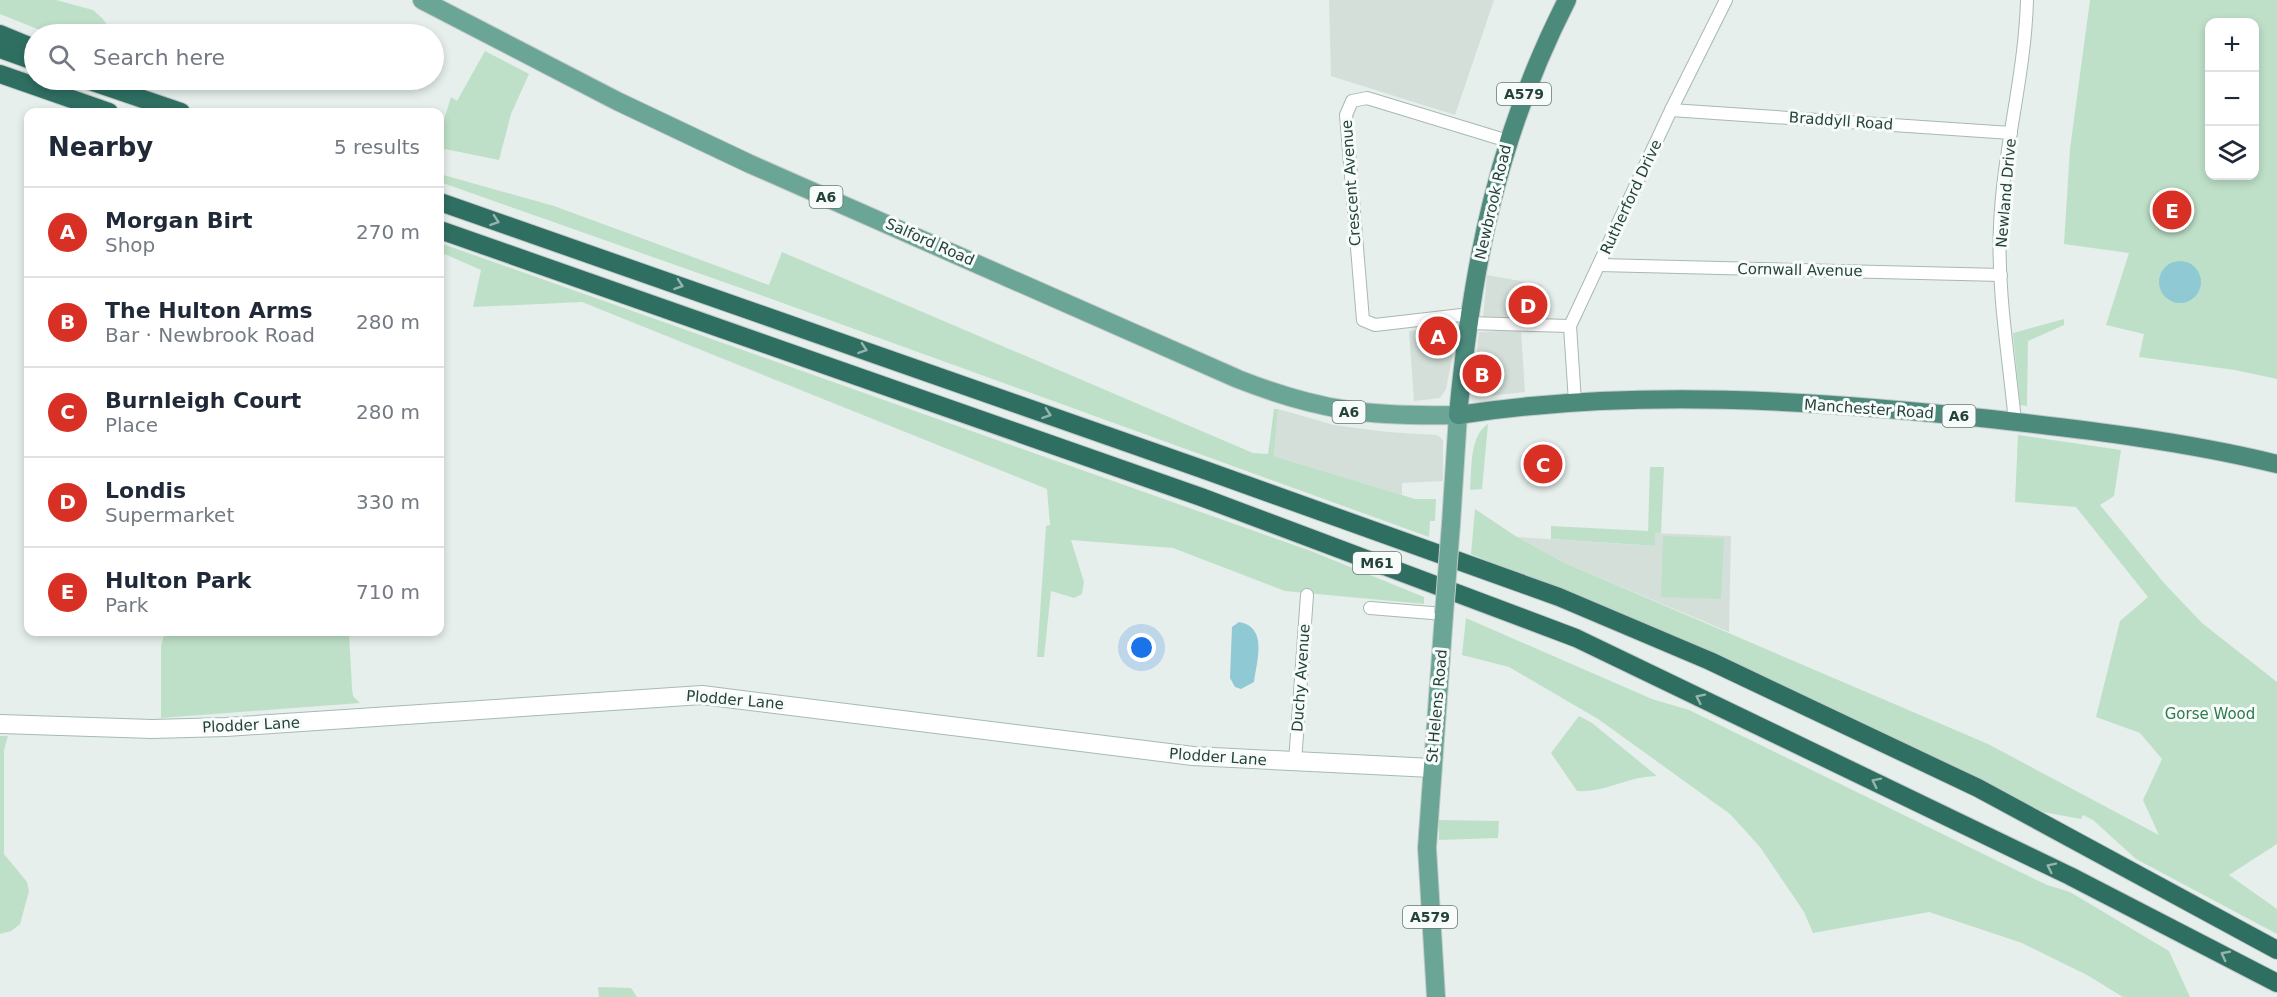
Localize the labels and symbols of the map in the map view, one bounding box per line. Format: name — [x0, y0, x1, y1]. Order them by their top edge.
road number: A579 — [1497, 83, 1551, 105]
street label: Braddyll Road — [1788, 108, 1894, 134]
street label: Crescent Avenue — [1338, 119, 1364, 247]
street label: Rutherford Drive — [1596, 137, 1666, 257]
street label: Newland Drive — [1992, 137, 2020, 249]
street label: Newbrook Road — [1471, 143, 1515, 261]
road number: A6 — [810, 186, 842, 208]
pin: E — [2152, 188, 2192, 232]
one-way arrow — [489, 214, 500, 227]
street label: Salford Road — [883, 214, 977, 270]
street label: Cornwall Avenue — [1737, 260, 1863, 280]
one-way arrow — [673, 278, 684, 291]
pin: D — [1508, 282, 1547, 328]
pin: A — [1418, 314, 1458, 358]
one-way arrow — [857, 342, 868, 355]
pin: B — [1462, 352, 1502, 397]
street label: Manchester Road — [1803, 395, 1935, 423]
road number: A6 — [1332, 401, 1366, 423]
road number: A6 — [1942, 405, 1976, 427]
one-way arrow — [1041, 407, 1052, 420]
pin: C — [1524, 442, 1562, 486]
road number: M61 — [1353, 552, 1401, 574]
street label: Duchy Avenue — [1288, 623, 1314, 733]
your location — [1127, 633, 1156, 662]
street label: St Helens Road — [1423, 649, 1451, 763]
street label: Plodder Lane — [685, 687, 785, 713]
one-way arrow — [1696, 693, 1707, 705]
park label: Gorse Wood — [2165, 705, 2255, 723]
street label: Plodder Lane — [202, 713, 300, 737]
street label: Plodder Lane — [1169, 745, 1267, 769]
one-way arrow — [1871, 778, 1882, 790]
one-way arrow — [2047, 862, 2058, 874]
road number: A579 — [1403, 906, 1457, 928]
one-way arrow — [2221, 951, 2232, 962]

